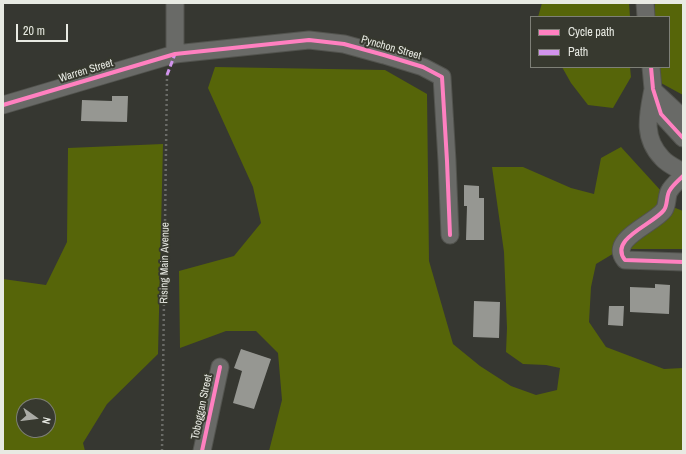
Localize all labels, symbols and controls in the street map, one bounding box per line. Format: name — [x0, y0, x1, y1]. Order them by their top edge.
scale bar — [18, 16, 70, 42]
legend — [530, 16, 670, 68]
text: 20 m — [23, 23, 45, 39]
text: Cycle path — [568, 24, 615, 40]
street label: Pynchon Street — [360, 33, 422, 63]
text: Path — [568, 44, 588, 60]
street label: Warren Street — [57, 57, 115, 85]
street label: Rising Main Avenue — [158, 222, 172, 304]
street label: Toboggan Street — [189, 373, 215, 441]
north arrow — [16, 398, 56, 438]
text: N — [39, 416, 54, 426]

